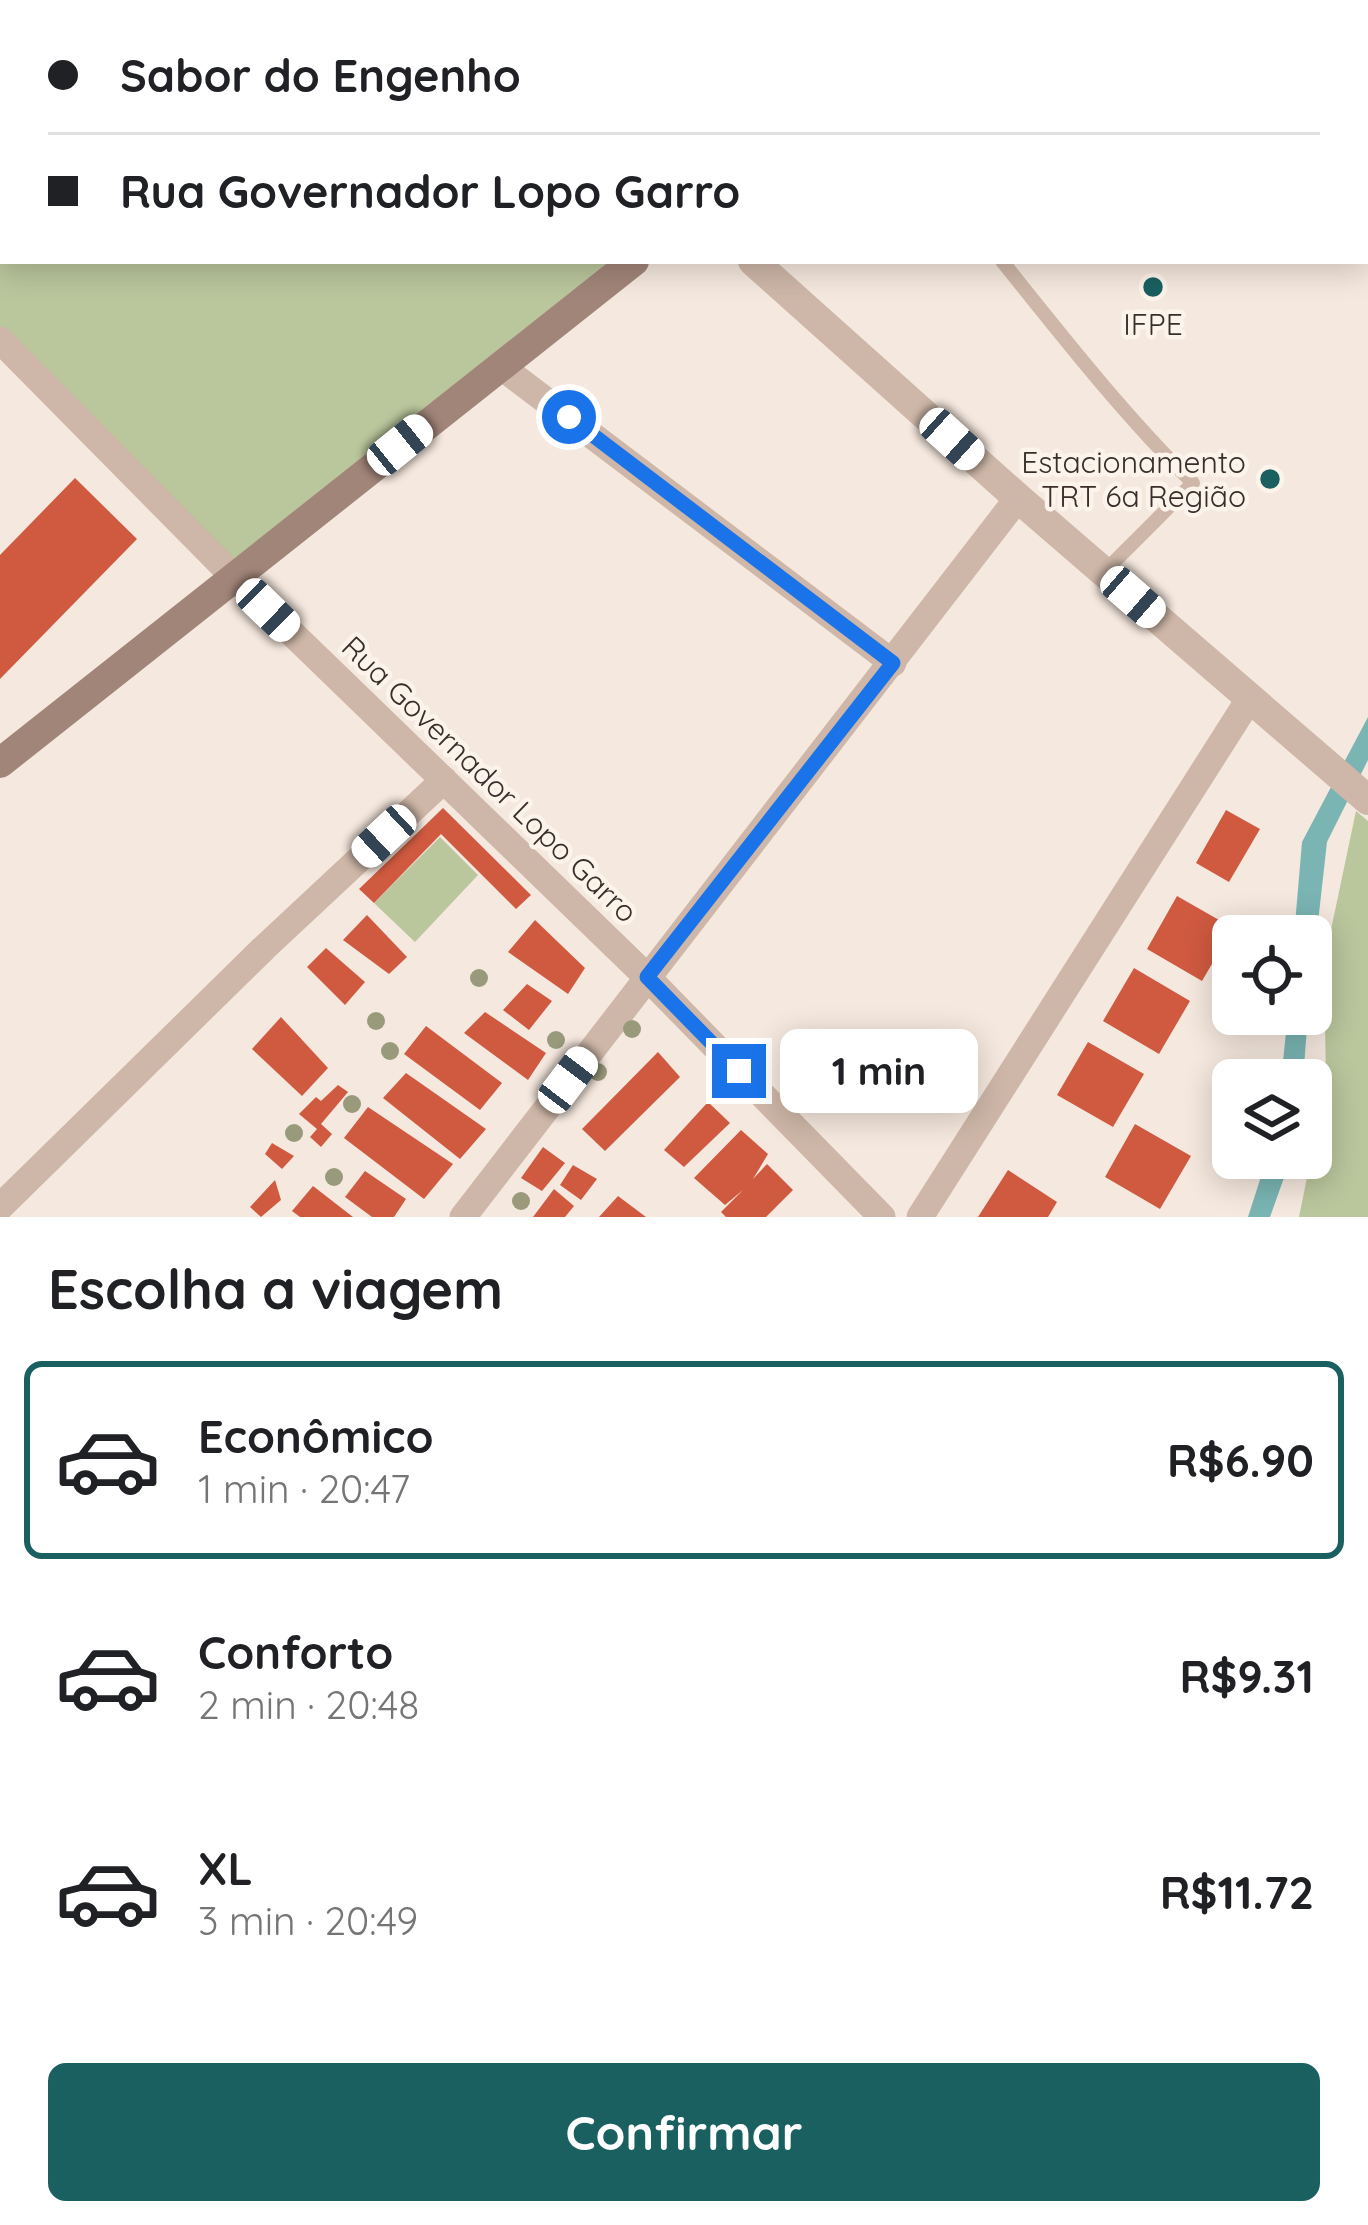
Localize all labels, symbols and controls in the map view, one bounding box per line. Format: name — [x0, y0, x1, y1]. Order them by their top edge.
text: Sabor do Engenho — [120, 47, 521, 103]
text: Rua Governador Lopo Garro — [120, 163, 740, 219]
marker: IFPE — [1140, 274, 1166, 300]
place label: IFPE — [1123, 305, 1183, 343]
route start — [542, 390, 596, 444]
car — [913, 402, 991, 476]
car — [361, 408, 439, 482]
place label: Estacionamento TRT 6a Região — [1021, 443, 1246, 515]
marker: Estacionamento TRT 6a Região — [1257, 466, 1283, 492]
car — [1094, 560, 1172, 634]
car — [230, 572, 306, 648]
street label: Rua Governador Lopo Garro — [334, 628, 646, 930]
car — [345, 798, 423, 874]
map controls — [1212, 915, 1332, 1179]
button: locate — [1212, 915, 1332, 1035]
callout: 1 min — [781, 1029, 979, 1113]
car — [532, 1040, 604, 1120]
route end — [712, 1044, 766, 1098]
text: 1 min — [832, 1046, 926, 1095]
button: layers — [1212, 1059, 1332, 1179]
text: Escolha a viagem — [48, 1255, 503, 1323]
icon: car — [54, 1406, 162, 1514]
text: Econômico — [198, 1408, 434, 1464]
text: R$6.90 — [1167, 1432, 1314, 1488]
text: 1 min · 20:47 — [198, 1464, 410, 1513]
icon: car — [54, 1622, 162, 1730]
text: Conforto — [198, 1624, 393, 1680]
text: R$9.31 — [1180, 1648, 1314, 1704]
text: 2 min · 20:48 — [198, 1680, 419, 1729]
icon: car — [54, 1838, 162, 1946]
text: XL — [198, 1840, 253, 1896]
text: R$11.72 — [1160, 1864, 1314, 1920]
text: 3 min · 20:49 — [198, 1896, 418, 1945]
button: Confirmar — [48, 2063, 1320, 2201]

